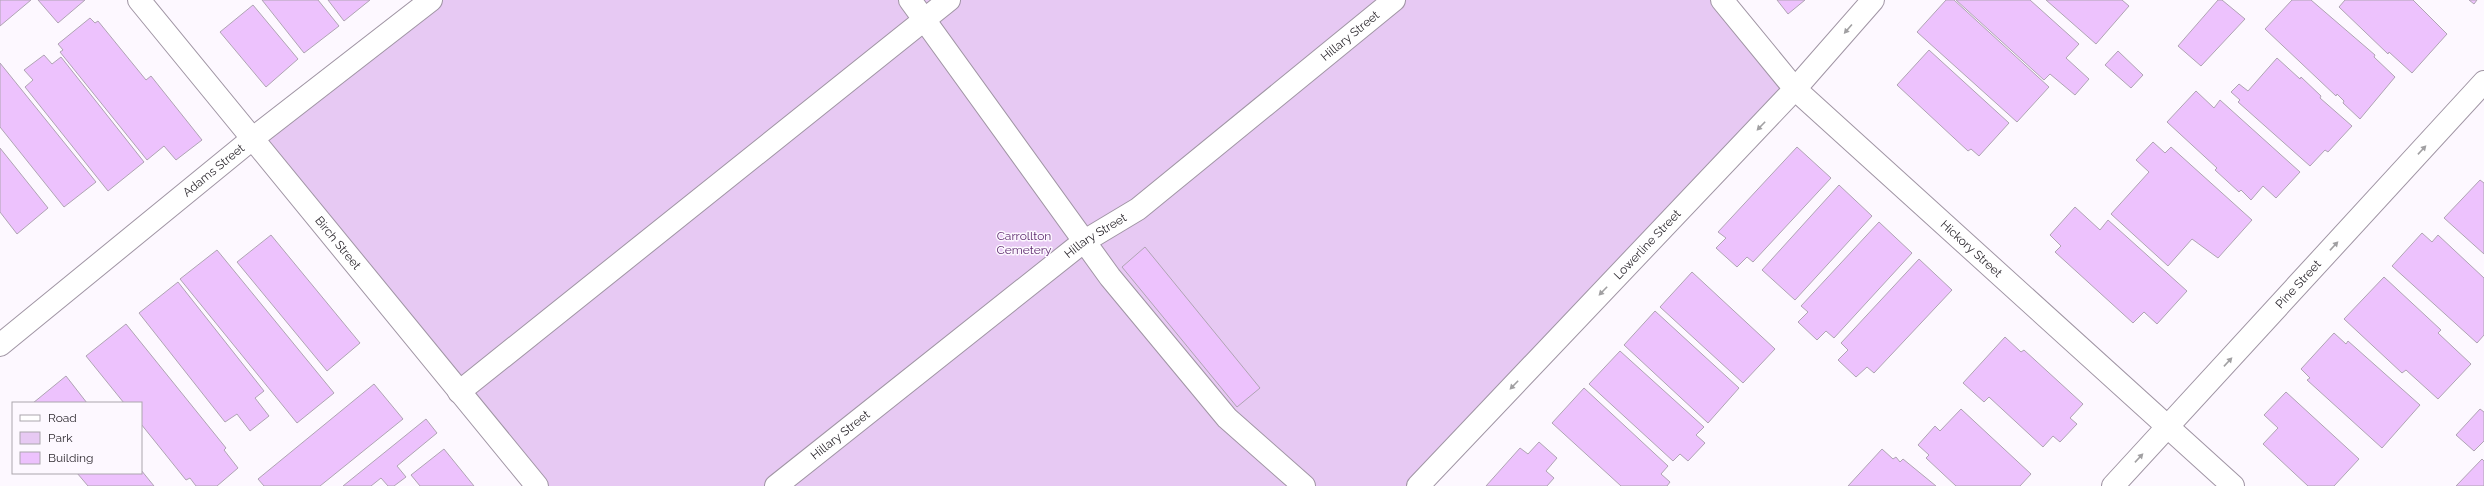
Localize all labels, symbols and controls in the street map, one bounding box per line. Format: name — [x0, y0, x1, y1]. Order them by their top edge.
street label: Hillary Street — [1318, 8, 1382, 64]
one-way arrow — [1843, 24, 1852, 35]
one-way arrow — [1756, 121, 1765, 131]
street label: Adams Street — [180, 141, 247, 200]
one-way arrow — [2417, 145, 2427, 155]
street label: Lowerline Street — [1611, 207, 1684, 282]
street label: Hillary Street — [1062, 211, 1129, 261]
street label: Birch Street — [312, 213, 364, 272]
street label: Hickory Street — [1938, 217, 2005, 280]
park label: Carrollton Cemetery — [997, 229, 1052, 257]
one-way arrow — [2330, 240, 2339, 251]
street label: Pine Street — [2273, 257, 2324, 311]
one-way arrow — [1599, 286, 1608, 296]
one-way arrow — [2223, 357, 2232, 367]
one-way arrow — [1509, 380, 1519, 390]
legend — [12, 402, 142, 474]
street label: Hillary Street — [808, 407, 872, 463]
text: Road — [48, 411, 77, 425]
text: Park — [48, 431, 73, 445]
text: Building — [48, 451, 94, 465]
one-way arrow — [2135, 452, 2144, 463]

